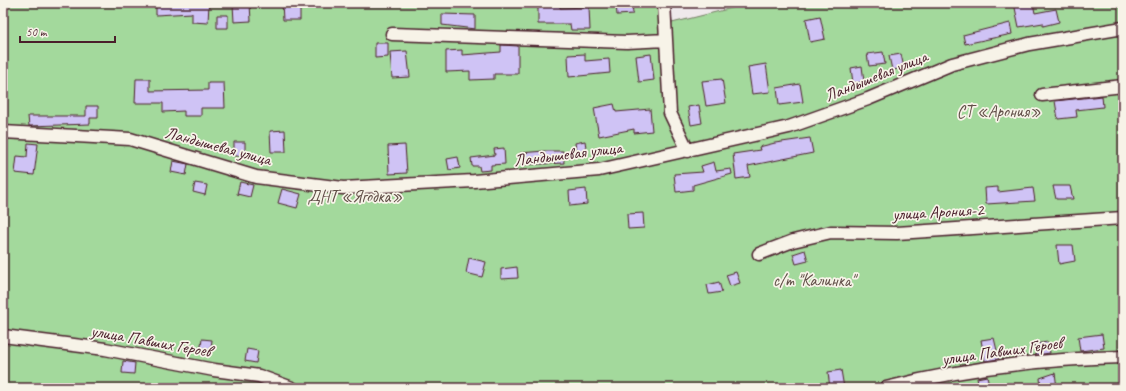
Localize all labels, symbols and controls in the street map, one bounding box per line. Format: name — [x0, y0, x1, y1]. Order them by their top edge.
scale bar — [20, 18, 115, 44]
text: 50 m — [26, 24, 48, 40]
street label: Ландышевая улица — [822, 45, 932, 106]
park label: СТ «Арония» — [957, 101, 1041, 122]
street label: Ландышевая улица — [163, 122, 275, 171]
street label: Ландышевая улица — [513, 137, 625, 171]
park label: ДНТ «Ягодка» — [308, 186, 402, 207]
street label: улица Арония-2 — [891, 199, 985, 225]
park label: с/т "Калинка" — [773, 270, 859, 291]
street label: улица Павших Героев — [89, 320, 216, 363]
street label: улица Павших Героев — [940, 332, 1067, 370]

